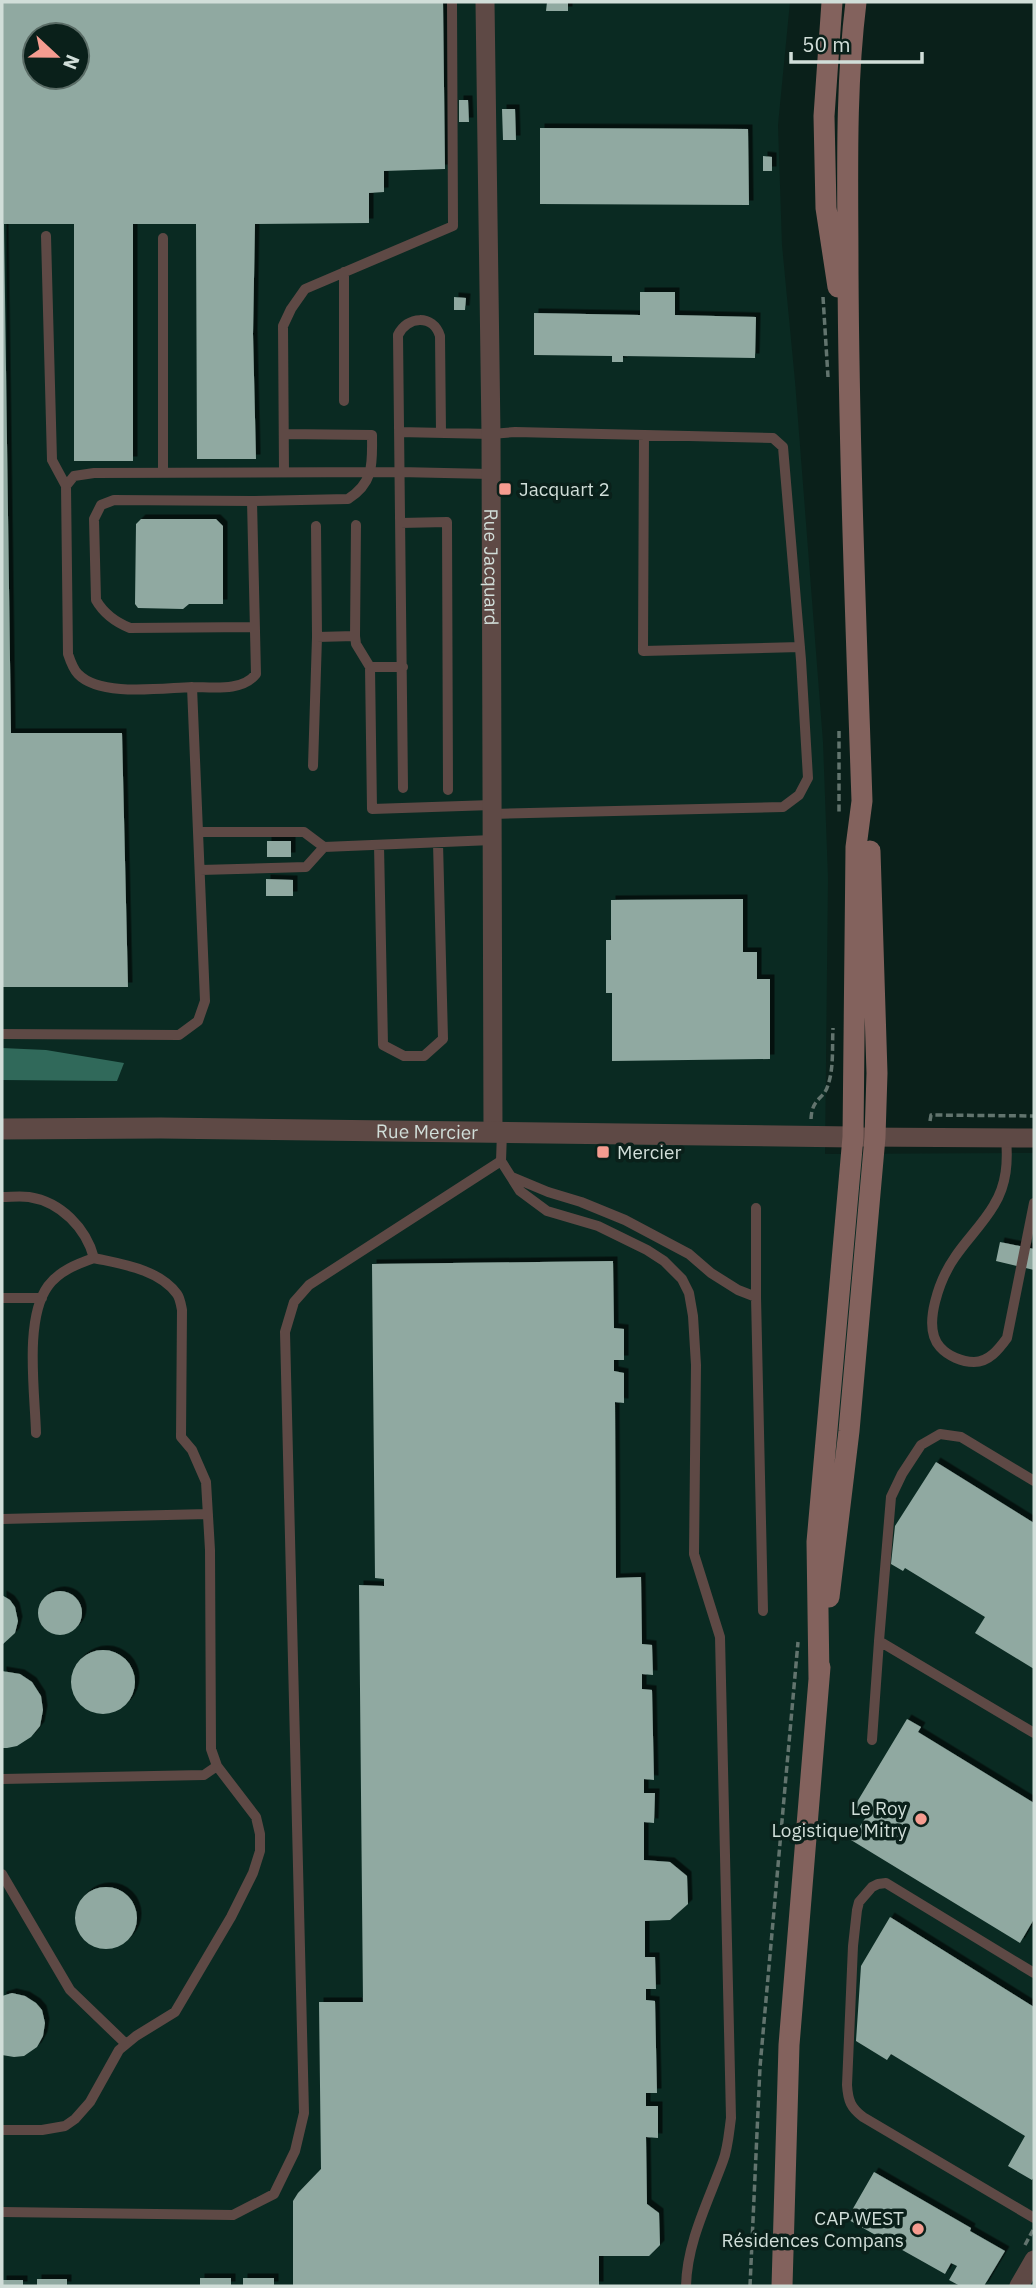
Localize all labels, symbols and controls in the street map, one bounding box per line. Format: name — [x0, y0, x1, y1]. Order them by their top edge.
north arrow — [21, 21, 91, 91]
scale bar — [791, 21, 922, 65]
text: 50 m — [802, 30, 851, 58]
text: N — [58, 51, 85, 73]
place label: Jacquart 2 — [519, 477, 610, 501]
marker: Jacquart 2 — [497, 481, 513, 497]
street label: Rue Jacquard — [479, 508, 504, 626]
street label: Rue Mercier — [376, 1119, 478, 1144]
place label: Mercier — [617, 1140, 681, 1164]
marker: Mercier — [595, 1144, 611, 1160]
place label: Le Roy Logistique Mitry — [771, 1796, 908, 1842]
marker: Le Roy Logistique Mitry — [913, 1811, 929, 1827]
place label: CAP WEST Résidences Compans — [722, 2206, 904, 2252]
marker: CAP WEST Résidences Compans — [910, 2221, 926, 2237]

